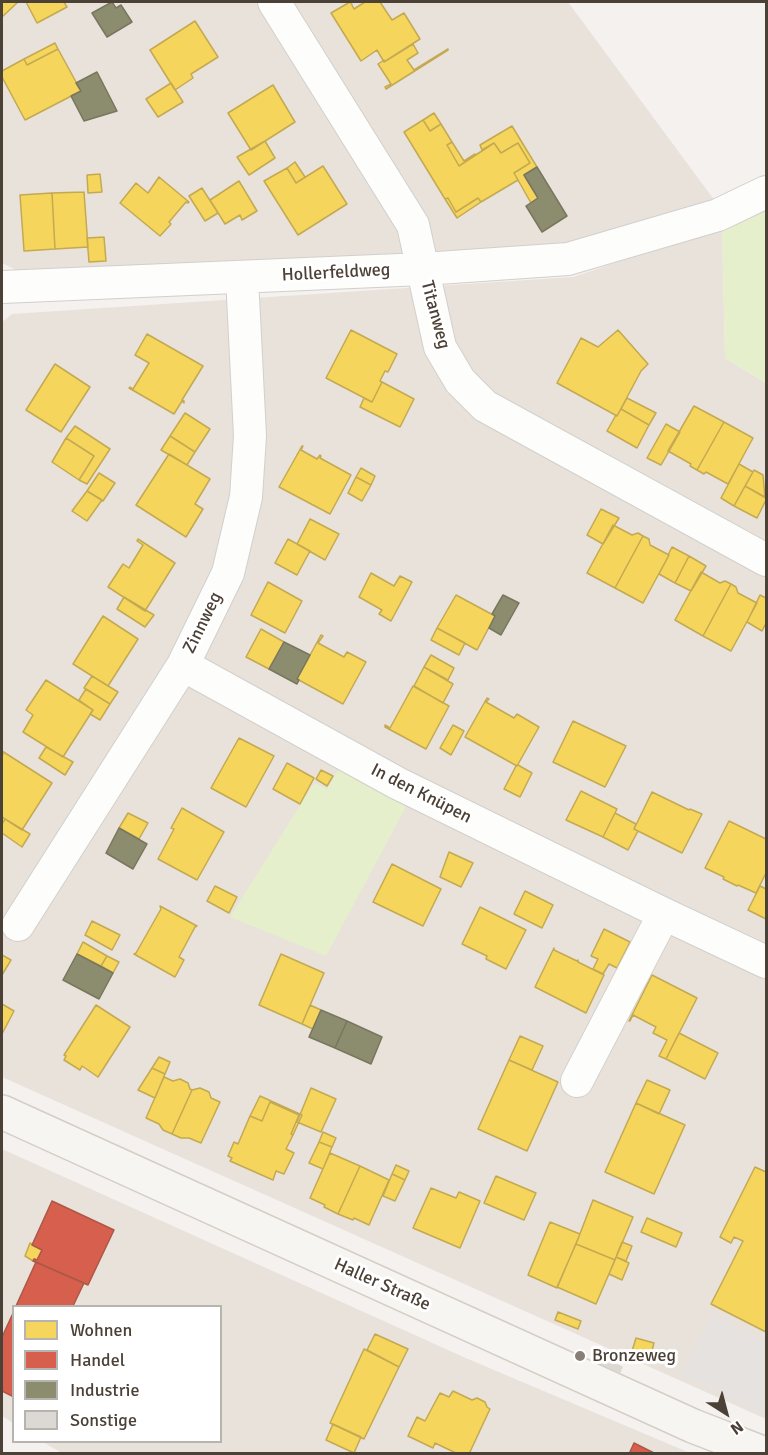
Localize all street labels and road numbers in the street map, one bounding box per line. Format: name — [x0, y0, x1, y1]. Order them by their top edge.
street label: Hollerfeldweg — [281, 259, 391, 287]
street label: Titanweg — [416, 278, 454, 352]
street label: Zinnweg — [179, 589, 227, 657]
street label: In den Knüpen — [367, 759, 475, 829]
street label: Haller Straße — [330, 1254, 434, 1316]

